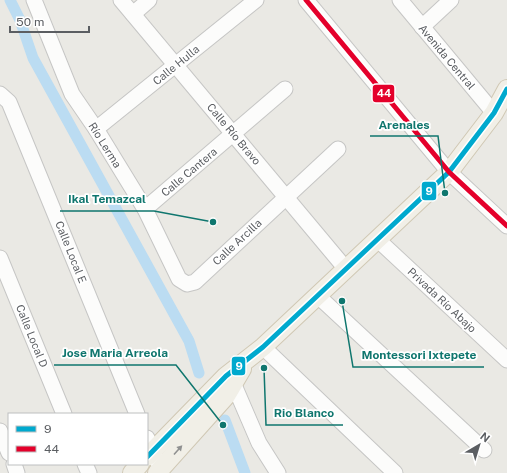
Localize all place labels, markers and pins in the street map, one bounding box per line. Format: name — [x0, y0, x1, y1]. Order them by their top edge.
callout: Arenales — [370, 112, 438, 136]
callout: Ikal Temazcal — [60, 187, 154, 211]
callout: Jose Maria Arreola — [54, 341, 176, 365]
callout: Montessori Ixtepete — [353, 343, 484, 367]
callout: Rio Blanco — [266, 401, 343, 425]

